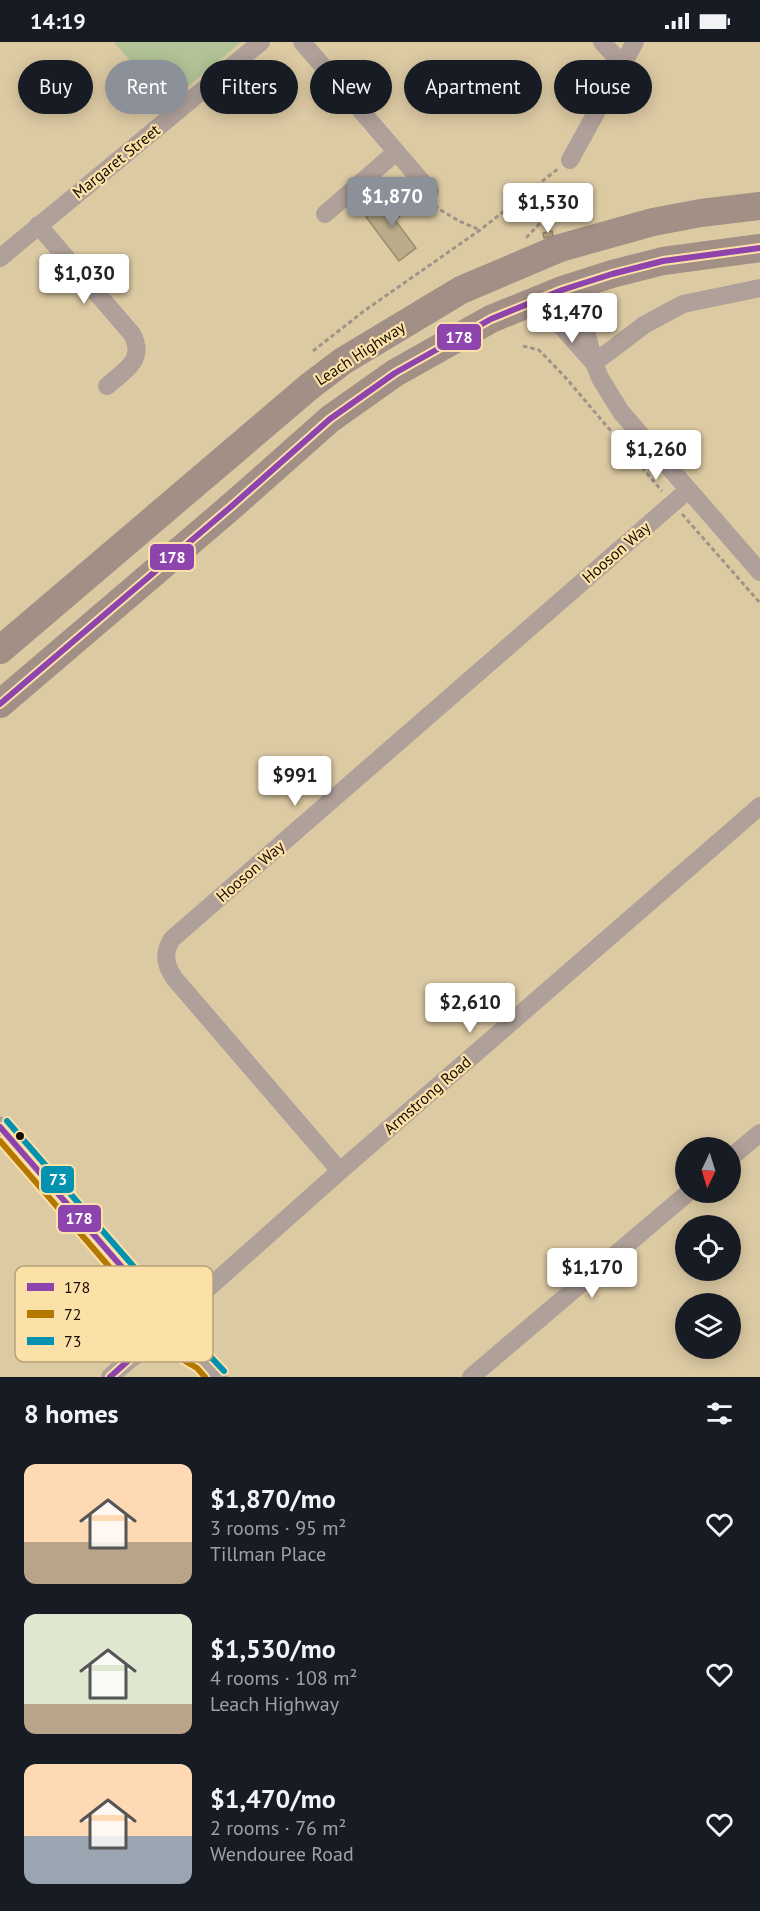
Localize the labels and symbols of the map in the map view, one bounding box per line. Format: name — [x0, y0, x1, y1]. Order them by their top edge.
street label: Margaret Street — [68, 119, 164, 202]
pin: $1,870 — [343, 177, 441, 228]
pin: $1,530 — [499, 183, 597, 234]
pin: $1,030 — [35, 254, 133, 305]
pin: $1,470 — [523, 293, 621, 344]
street label: Leach Highway — [311, 316, 409, 389]
line badge: 178 — [436, 323, 482, 351]
text: 178 — [445, 327, 473, 347]
pin: $1,260 — [607, 430, 705, 481]
street label: Hooson Way — [578, 517, 655, 587]
line badge: 178 — [149, 543, 195, 571]
text: 178 — [158, 547, 186, 567]
pin: $991 — [259, 756, 331, 807]
street label: Hooson Way — [212, 836, 289, 906]
pin: $2,610 — [421, 983, 519, 1034]
street label: Armstrong Road — [379, 1052, 475, 1138]
unlabelled marker — [14, 1130, 26, 1142]
north arrow — [675, 1137, 741, 1203]
line badge: 73 — [40, 1165, 75, 1194]
text: 73 — [49, 1169, 67, 1189]
line badge: 178 — [57, 1204, 102, 1233]
text: 178 — [65, 1208, 93, 1228]
pin: $1,170 — [543, 1248, 641, 1299]
legend — [15, 1266, 213, 1362]
text: 178 — [64, 1277, 90, 1297]
text: 72 — [64, 1304, 81, 1324]
text: 73 — [64, 1331, 81, 1351]

